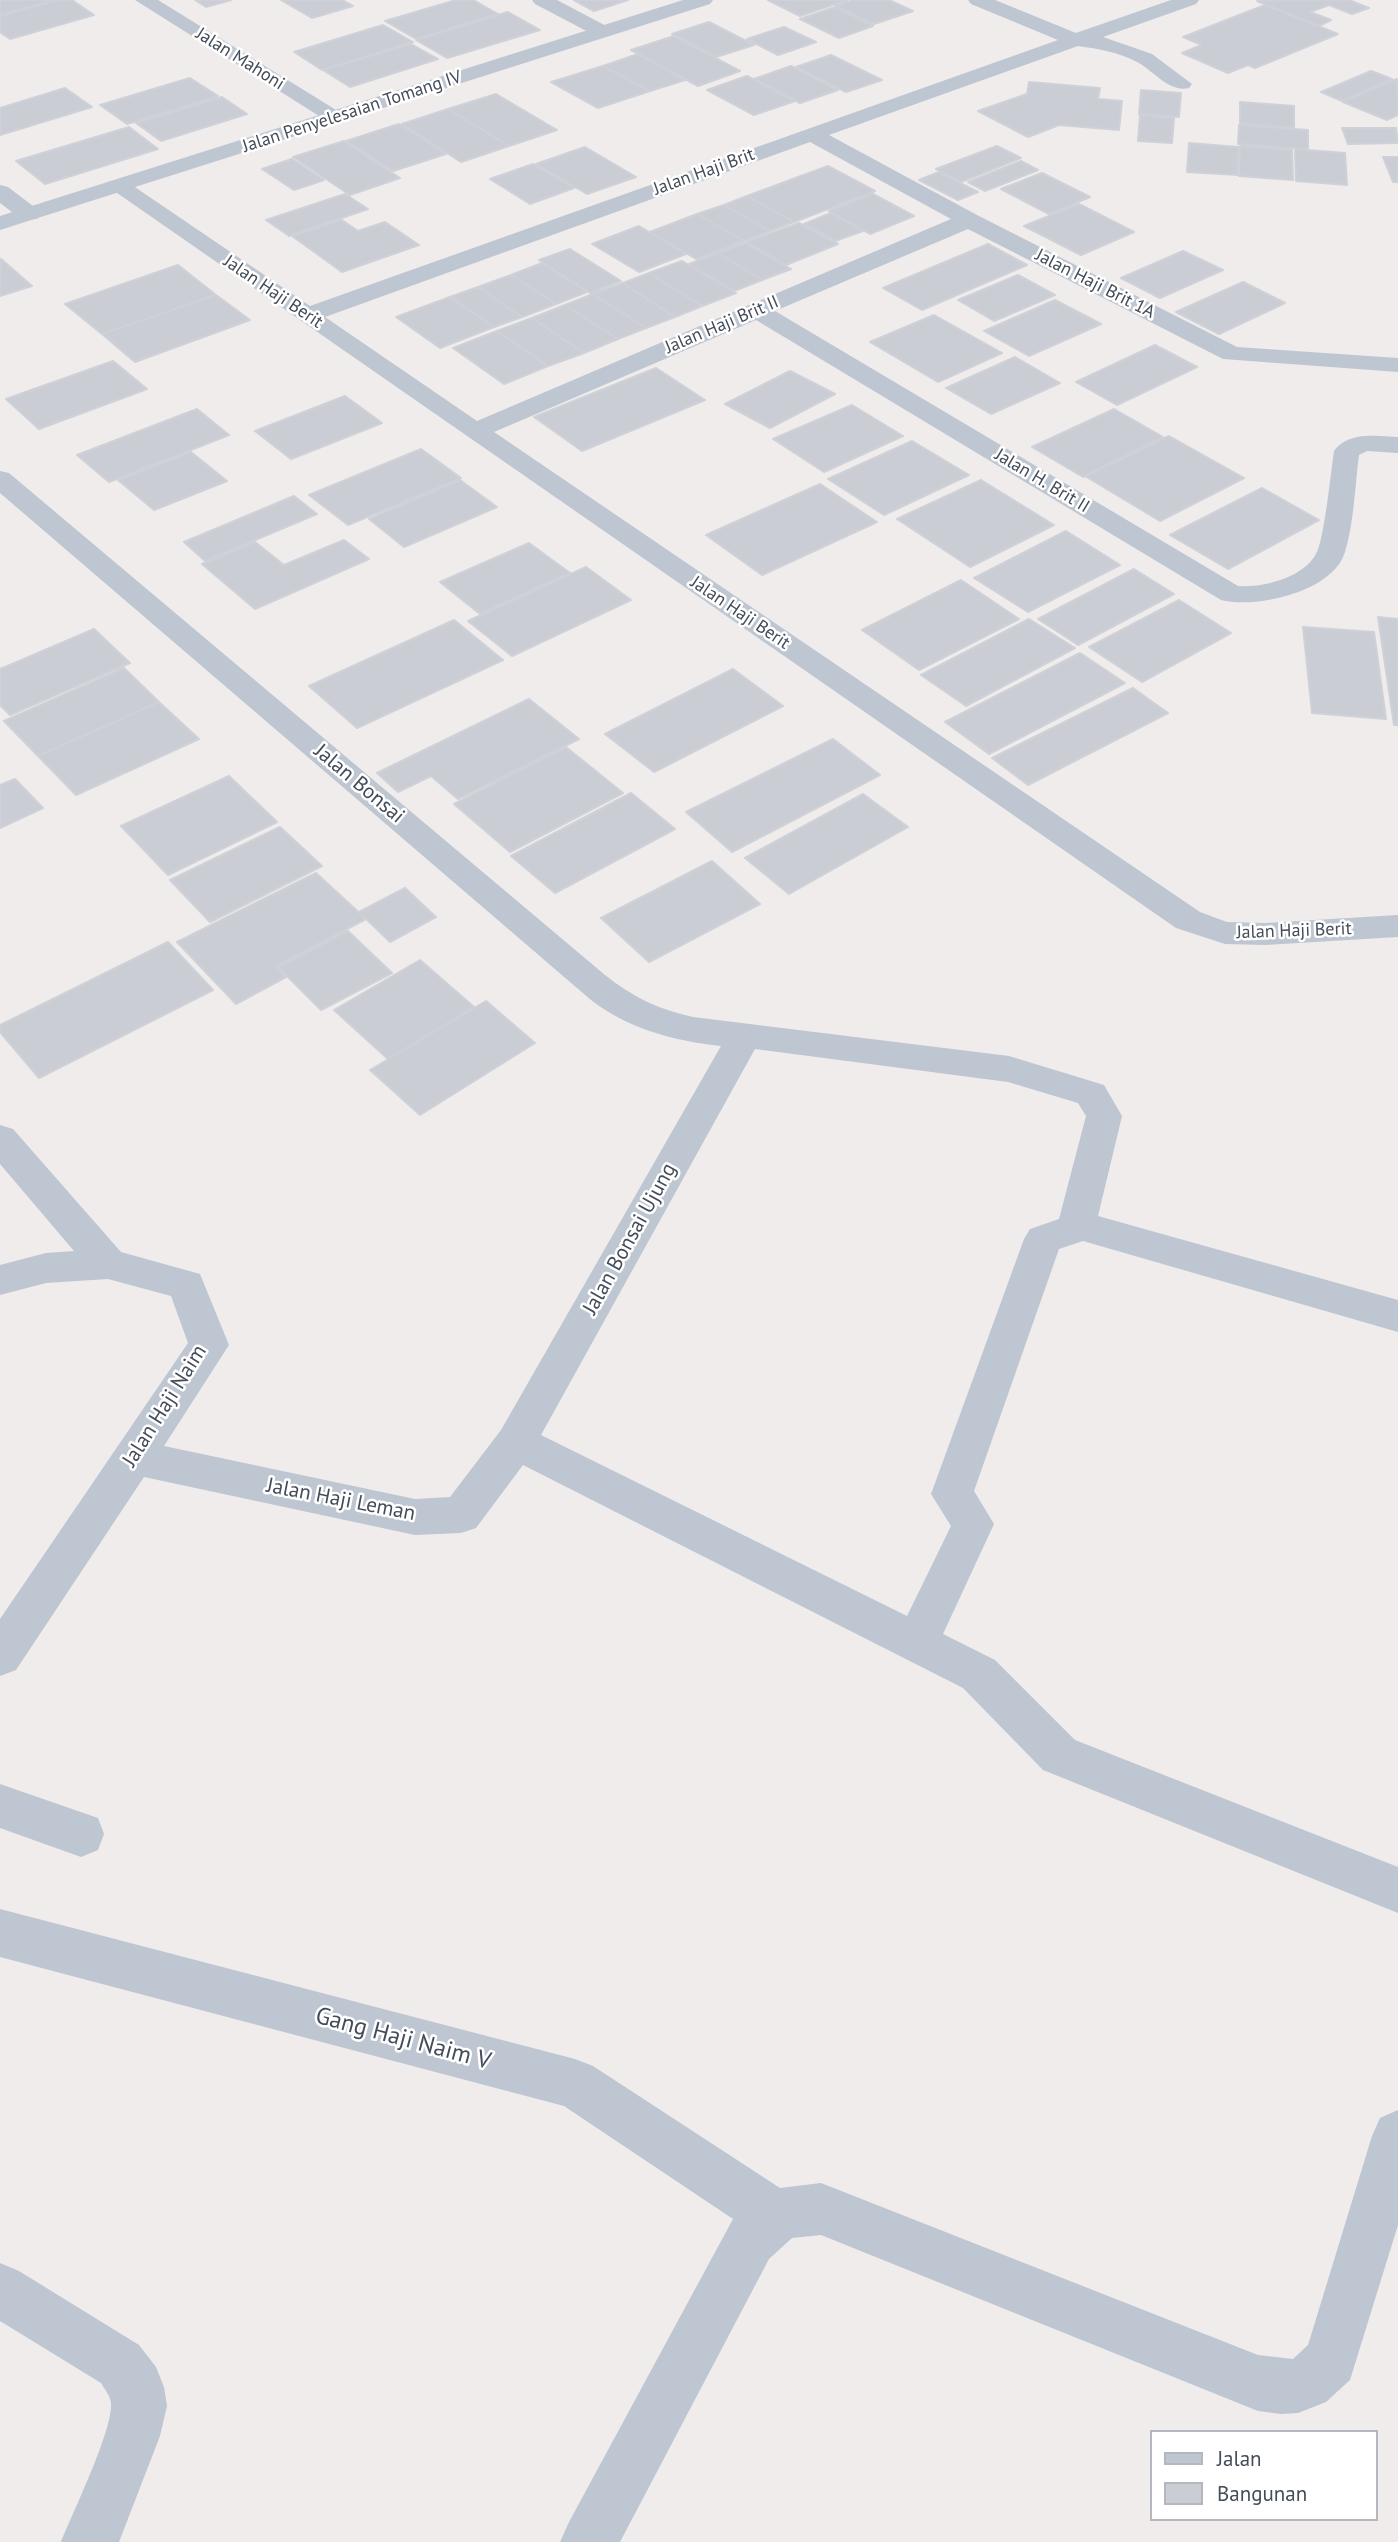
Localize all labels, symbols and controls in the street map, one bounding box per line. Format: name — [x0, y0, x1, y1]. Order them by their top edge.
street label: Jalan Mahoni — [192, 23, 288, 95]
street label: Jalan Penyelesaian Tomang IV — [240, 66, 464, 158]
street label: Jalan Haji Brit — [650, 144, 758, 200]
street label: Jalan Haji Brit 1A — [1032, 245, 1158, 323]
street label: Jalan Haji Berit — [219, 251, 327, 333]
street label: Jalan Haji Brit II — [662, 291, 782, 359]
street label: Jalan H. Brit II — [991, 444, 1093, 518]
street label: Jalan Haji Berit — [686, 572, 794, 654]
street label: Jalan Bonsai — [309, 739, 409, 829]
street label: Jalan Haji Berit — [1236, 918, 1352, 944]
street label: Jalan Bonsai Ujung — [578, 1159, 682, 1319]
street label: Jalan Haji Naim — [118, 1340, 212, 1472]
street label: Jalan Haji Leman — [265, 1473, 417, 1527]
street label: Gang Haji Naim V — [312, 2002, 494, 2076]
legend — [1150, 2430, 1377, 2521]
text: Jalan — [1217, 2445, 1262, 2472]
text: Bangunan — [1217, 2480, 1307, 2507]

